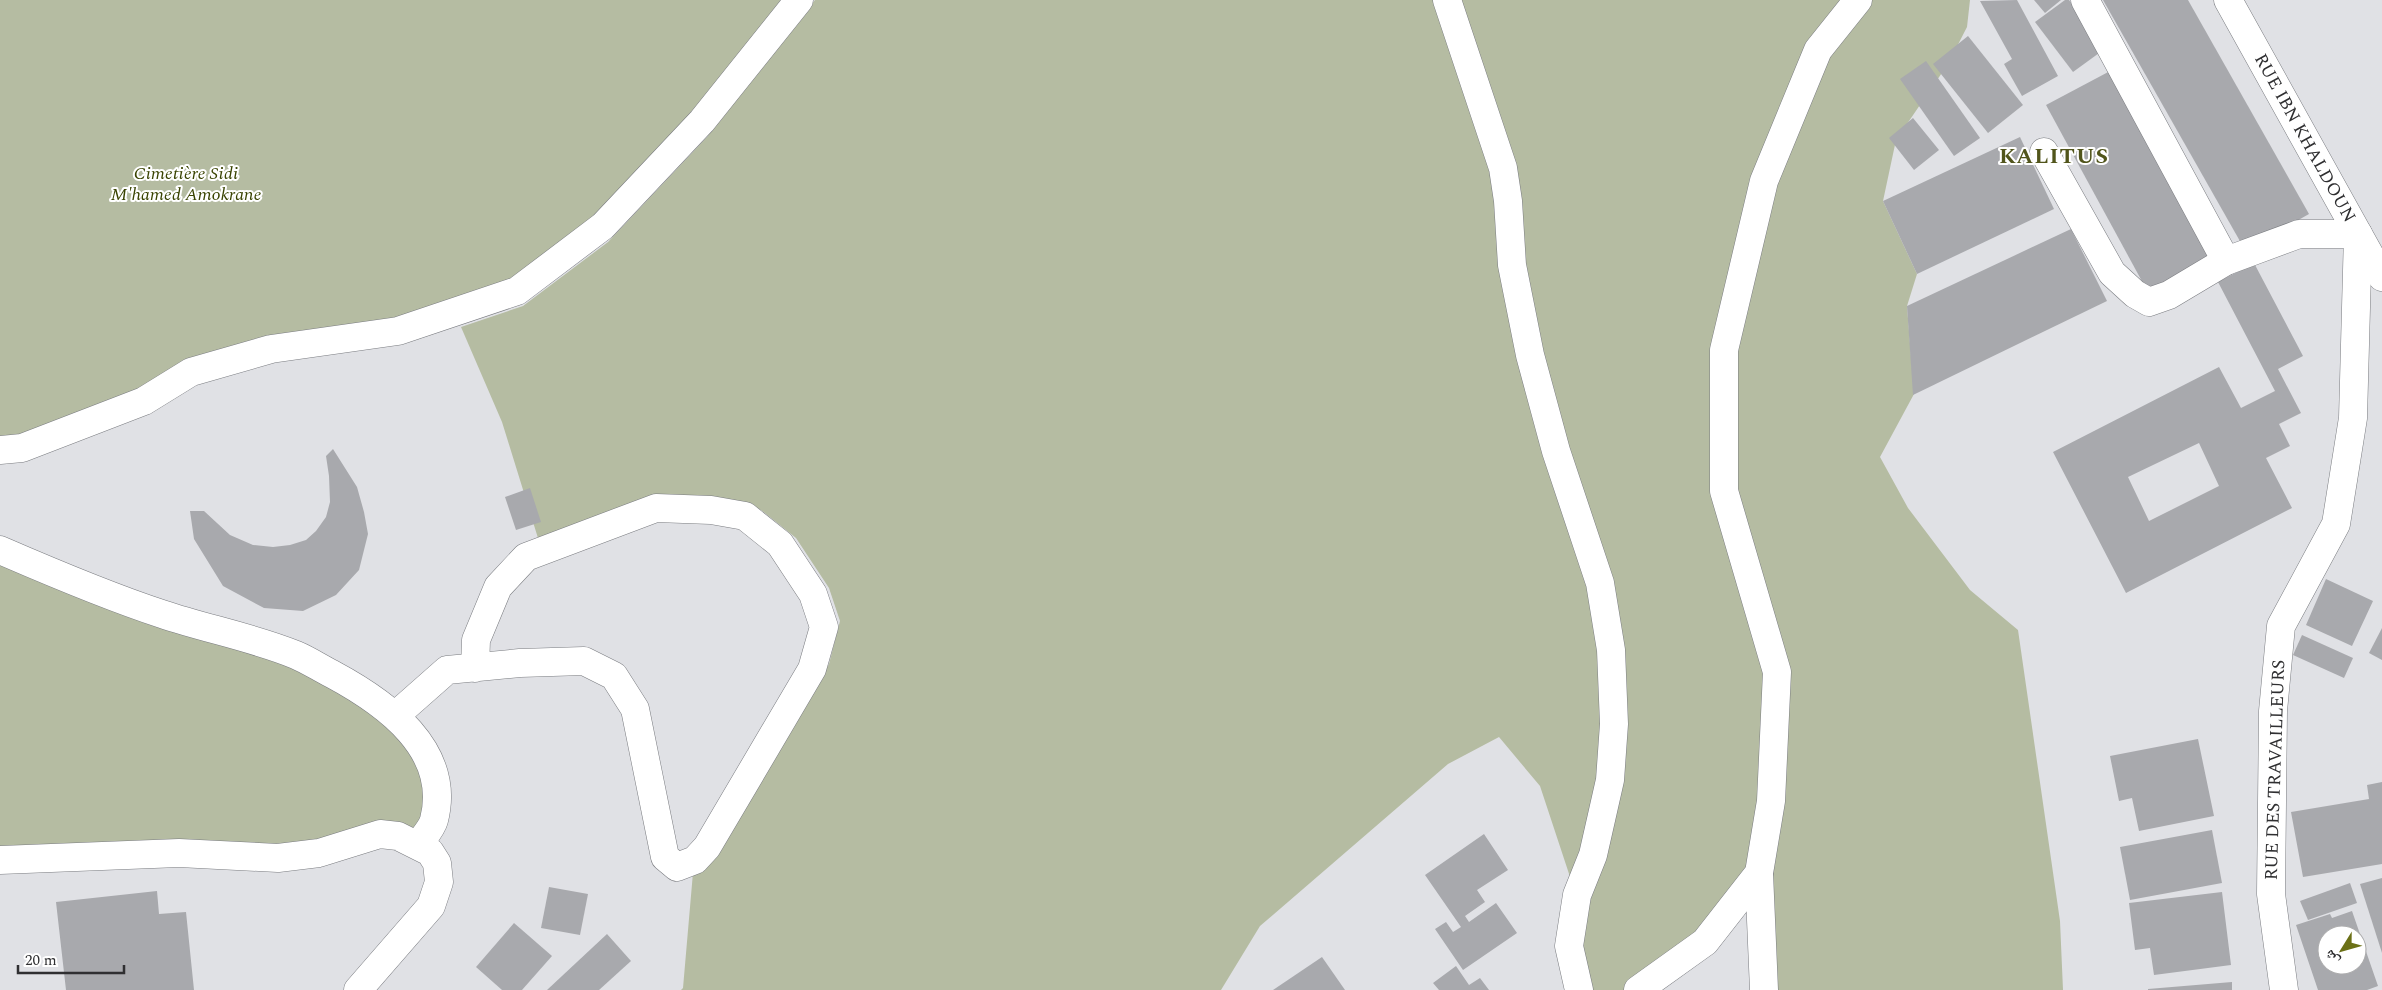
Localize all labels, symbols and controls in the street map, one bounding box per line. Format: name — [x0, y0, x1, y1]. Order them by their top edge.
street label: RUE IBN KHALDOUN — [2247, 48, 2363, 228]
district label: KALITUS — [1999, 140, 2109, 173]
park label: Cimetière Sidi M'hamed Amokrane — [111, 160, 261, 208]
street label: RUE DES TRAVAILLEURS — [2258, 659, 2292, 881]
north arrow — [2317, 925, 2367, 975]
scale bar — [18, 942, 124, 974]
text: ش — [2319, 945, 2345, 970]
text: 20 m — [25, 949, 57, 972]

